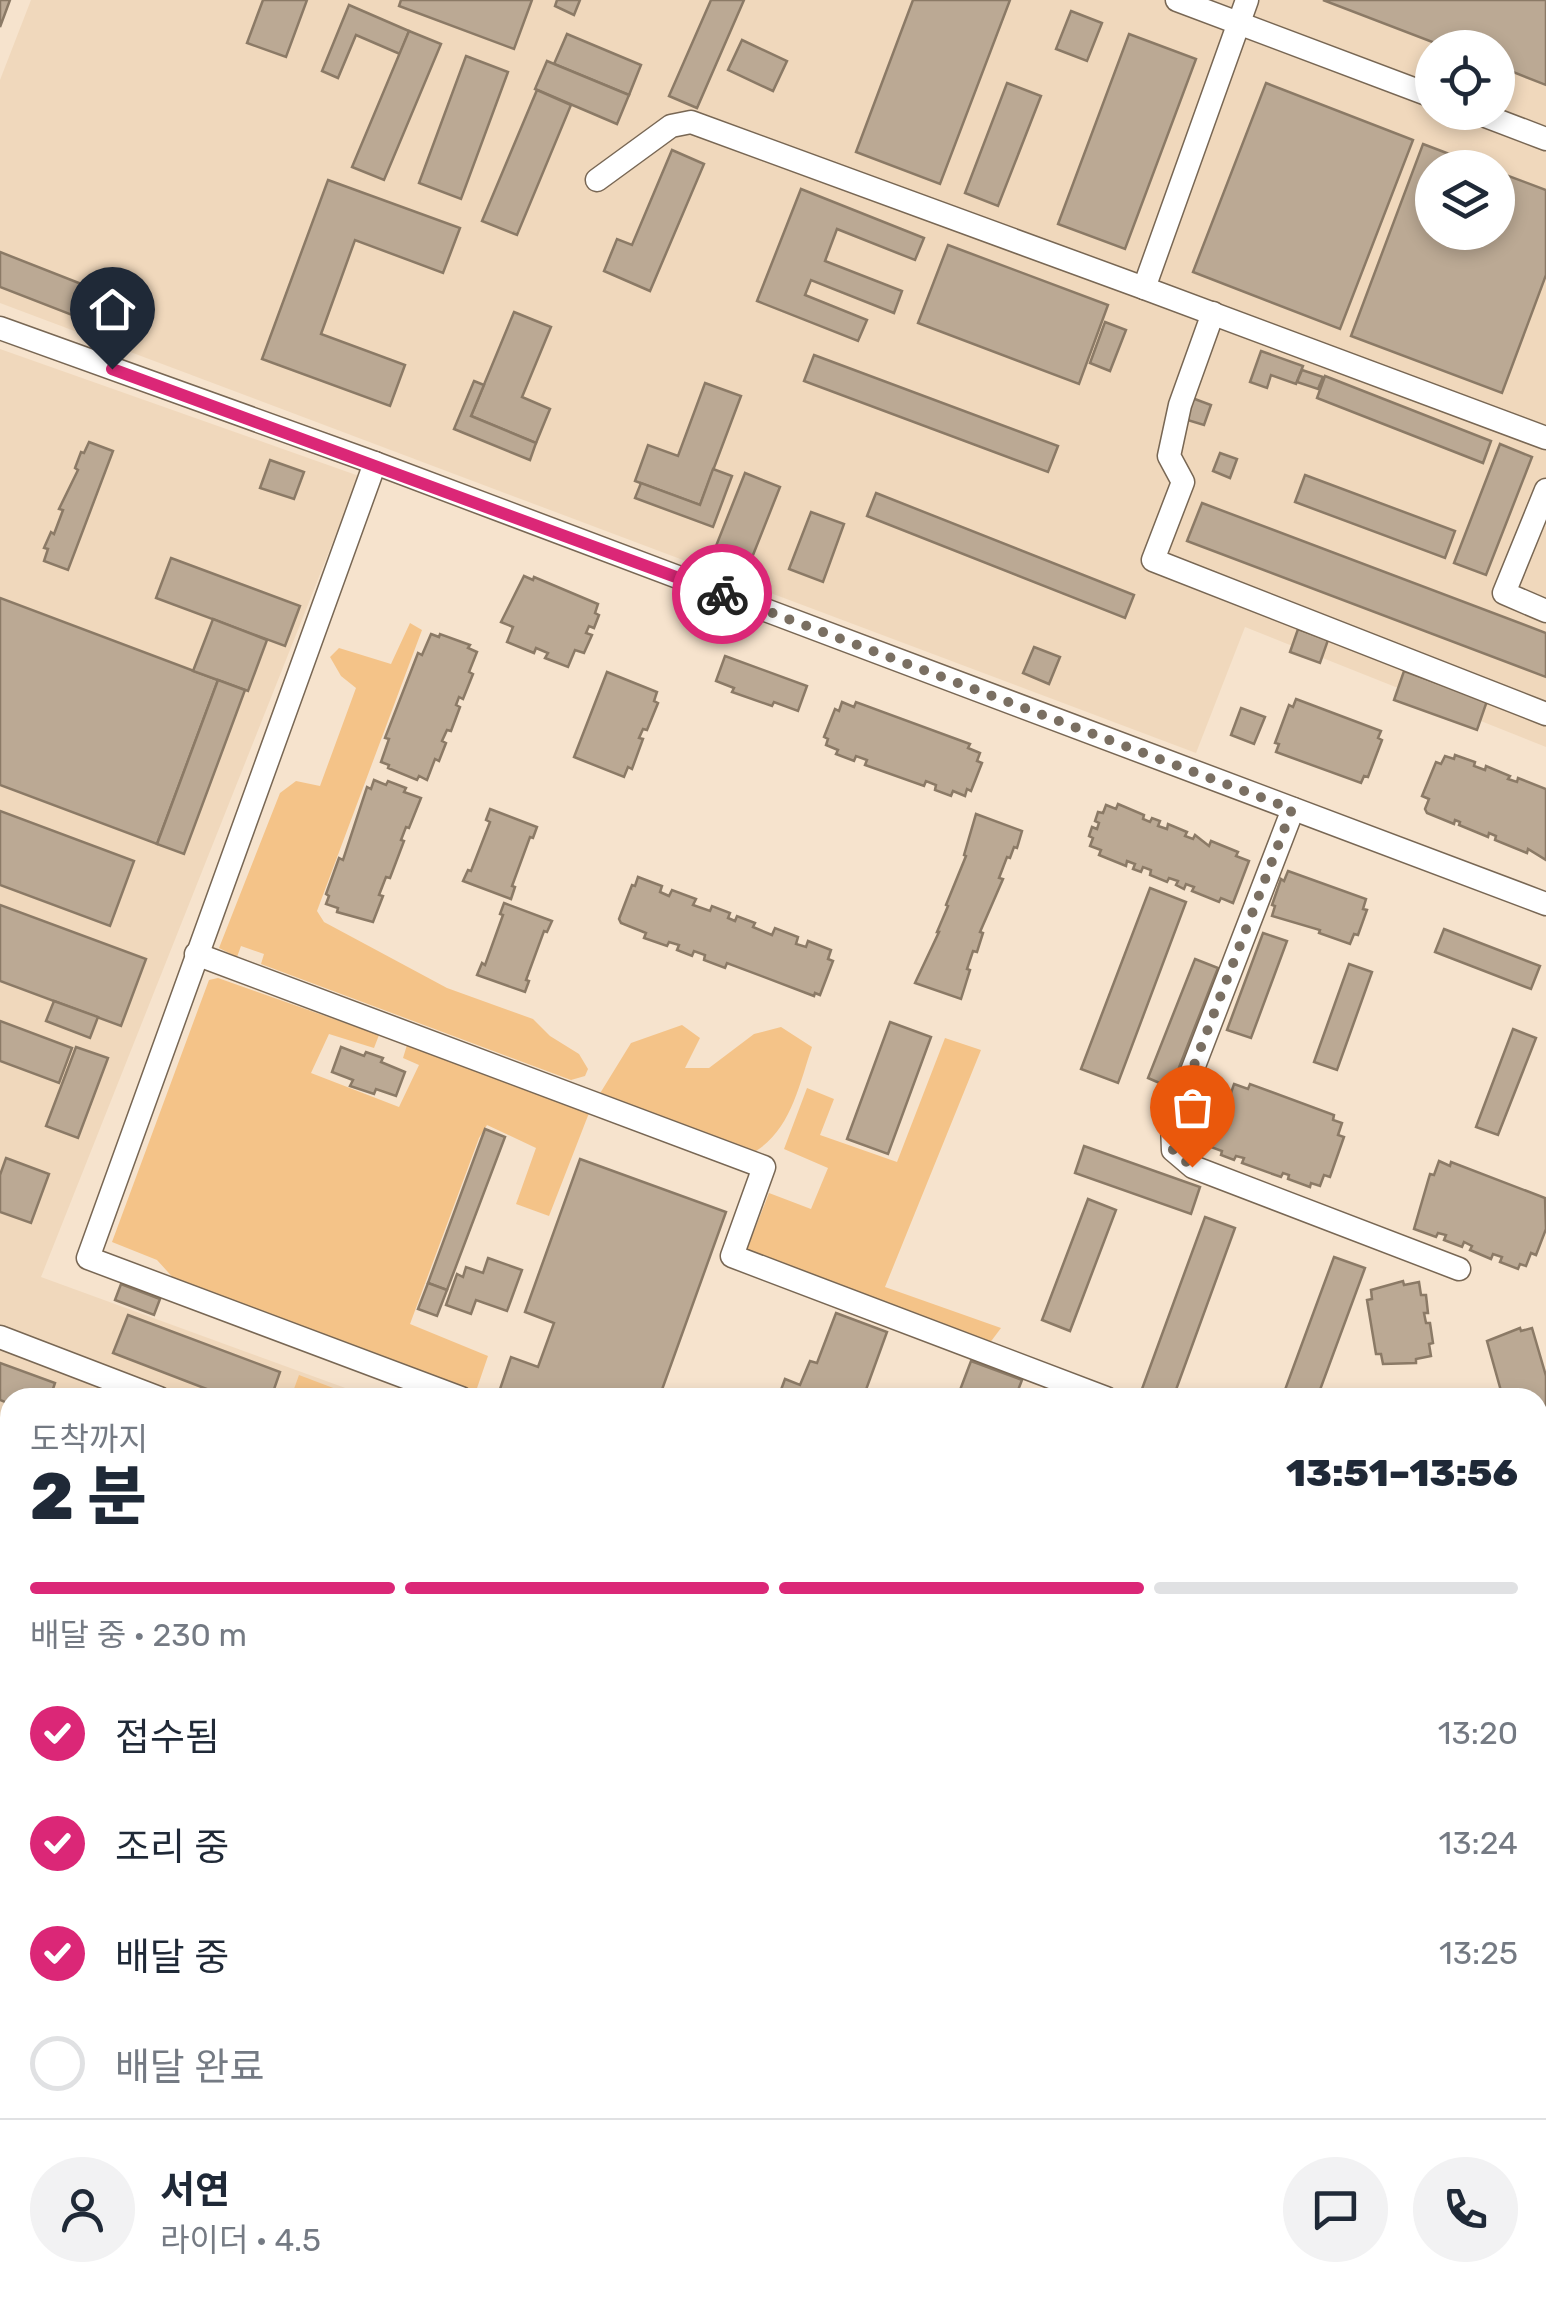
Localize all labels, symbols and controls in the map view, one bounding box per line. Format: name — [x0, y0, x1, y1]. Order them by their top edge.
map controls — [1415, 30, 1515, 250]
button: locate — [1415, 30, 1515, 130]
button: layers — [1415, 150, 1515, 250]
pin — [70, 267, 155, 370]
icon: home — [85, 282, 140, 337]
courier — [672, 544, 772, 644]
icon: bike — [695, 567, 750, 622]
pin — [1150, 1065, 1235, 1168]
icon: bag — [1165, 1080, 1220, 1135]
text: 도착까지 — [30, 1420, 148, 1458]
text: 13:51–13:56 — [1286, 1450, 1518, 1496]
text: 2 분 — [30, 1458, 147, 1535]
text: 배달 중 · 230 m — [30, 1616, 247, 1654]
icon: check — [30, 1706, 85, 1761]
text: 접수됨 — [115, 1714, 220, 1760]
text: 13:20 — [1438, 1714, 1518, 1752]
icon: check — [30, 1816, 85, 1871]
text: 조리 중 — [115, 1824, 229, 1870]
text: 13:24 — [1439, 1824, 1518, 1862]
icon: check — [30, 1926, 85, 1981]
text: 배달 중 — [115, 1934, 229, 1980]
text: 13:25 — [1439, 1934, 1518, 1972]
text: 배달 완료 — [115, 2044, 264, 2090]
button: person — [30, 2157, 135, 2262]
button: chat — [1283, 2157, 1388, 2262]
button: phone — [1413, 2157, 1518, 2262]
text: 서연 — [160, 2167, 230, 2213]
text: 라이더 · 4.5 — [160, 2221, 321, 2259]

